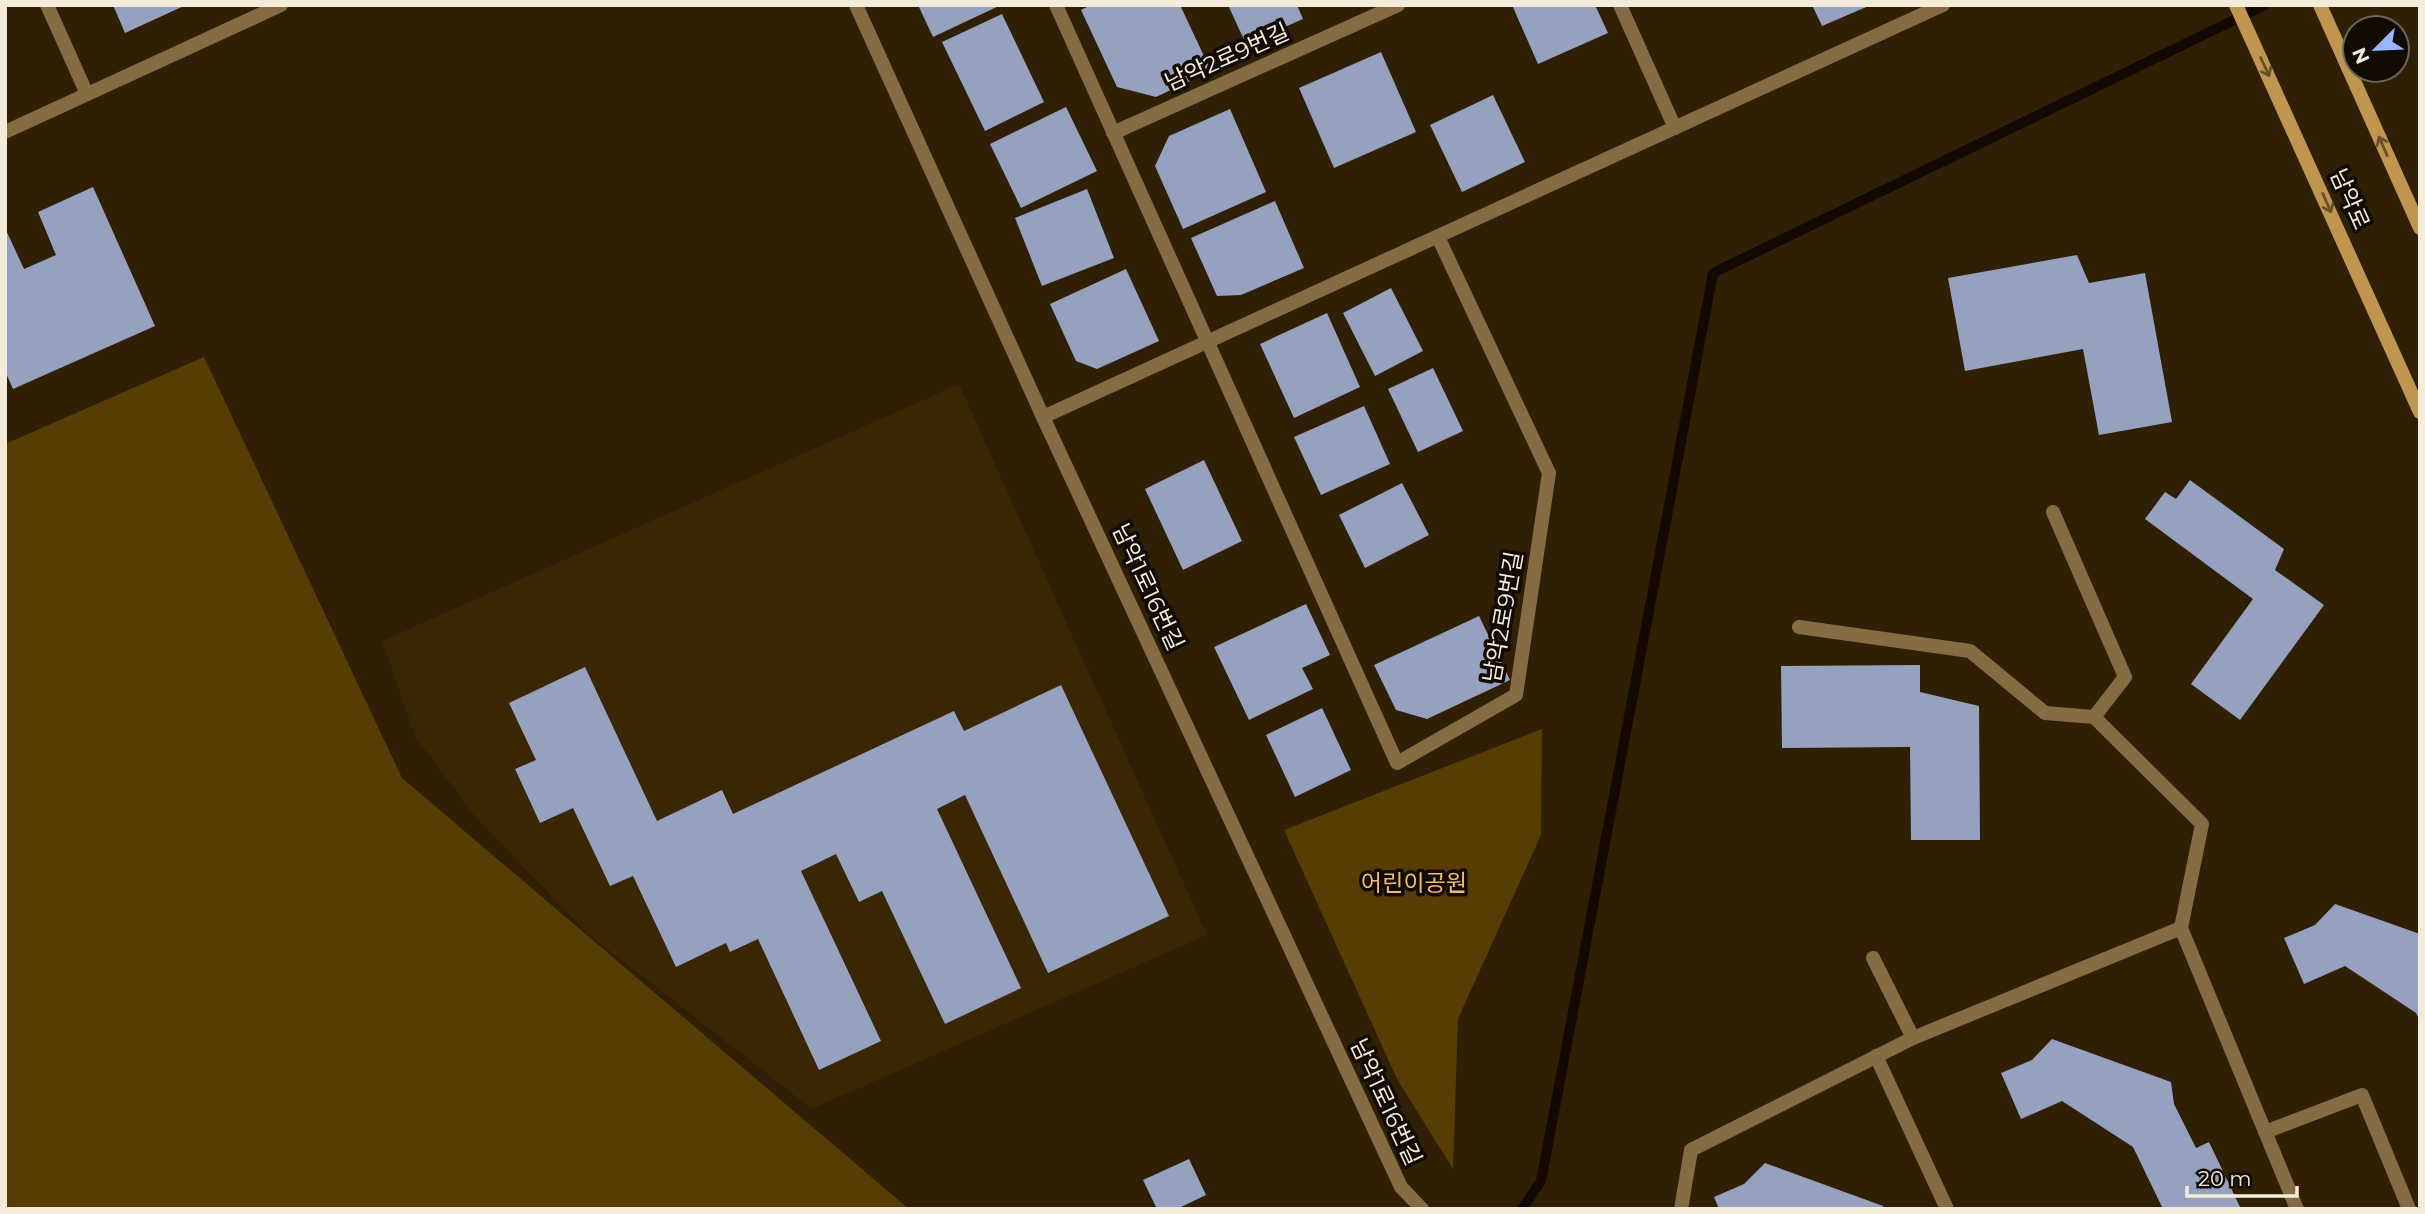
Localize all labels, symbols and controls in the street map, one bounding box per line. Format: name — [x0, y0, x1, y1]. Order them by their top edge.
north arrow — [2341, 14, 2411, 84]
street label: 남악2로9번길 — [1161, 17, 1293, 97]
text: N — [2347, 44, 2375, 67]
one-way arrow — [2259, 56, 2272, 77]
one-way arrow — [2376, 136, 2389, 157]
street label: 남악로 — [2324, 164, 2376, 234]
one-way arrow — [2321, 192, 2334, 214]
street label: 남악1로16번길 — [1106, 519, 1190, 655]
street label: 남악2로9번길 — [1478, 549, 1528, 685]
park label: 어린이공원 — [1361, 869, 1467, 897]
street label: 남악1로16번길 — [1344, 1034, 1428, 1170]
scale bar — [2187, 1154, 2297, 1198]
text: 20 m — [2198, 1166, 2252, 1191]

